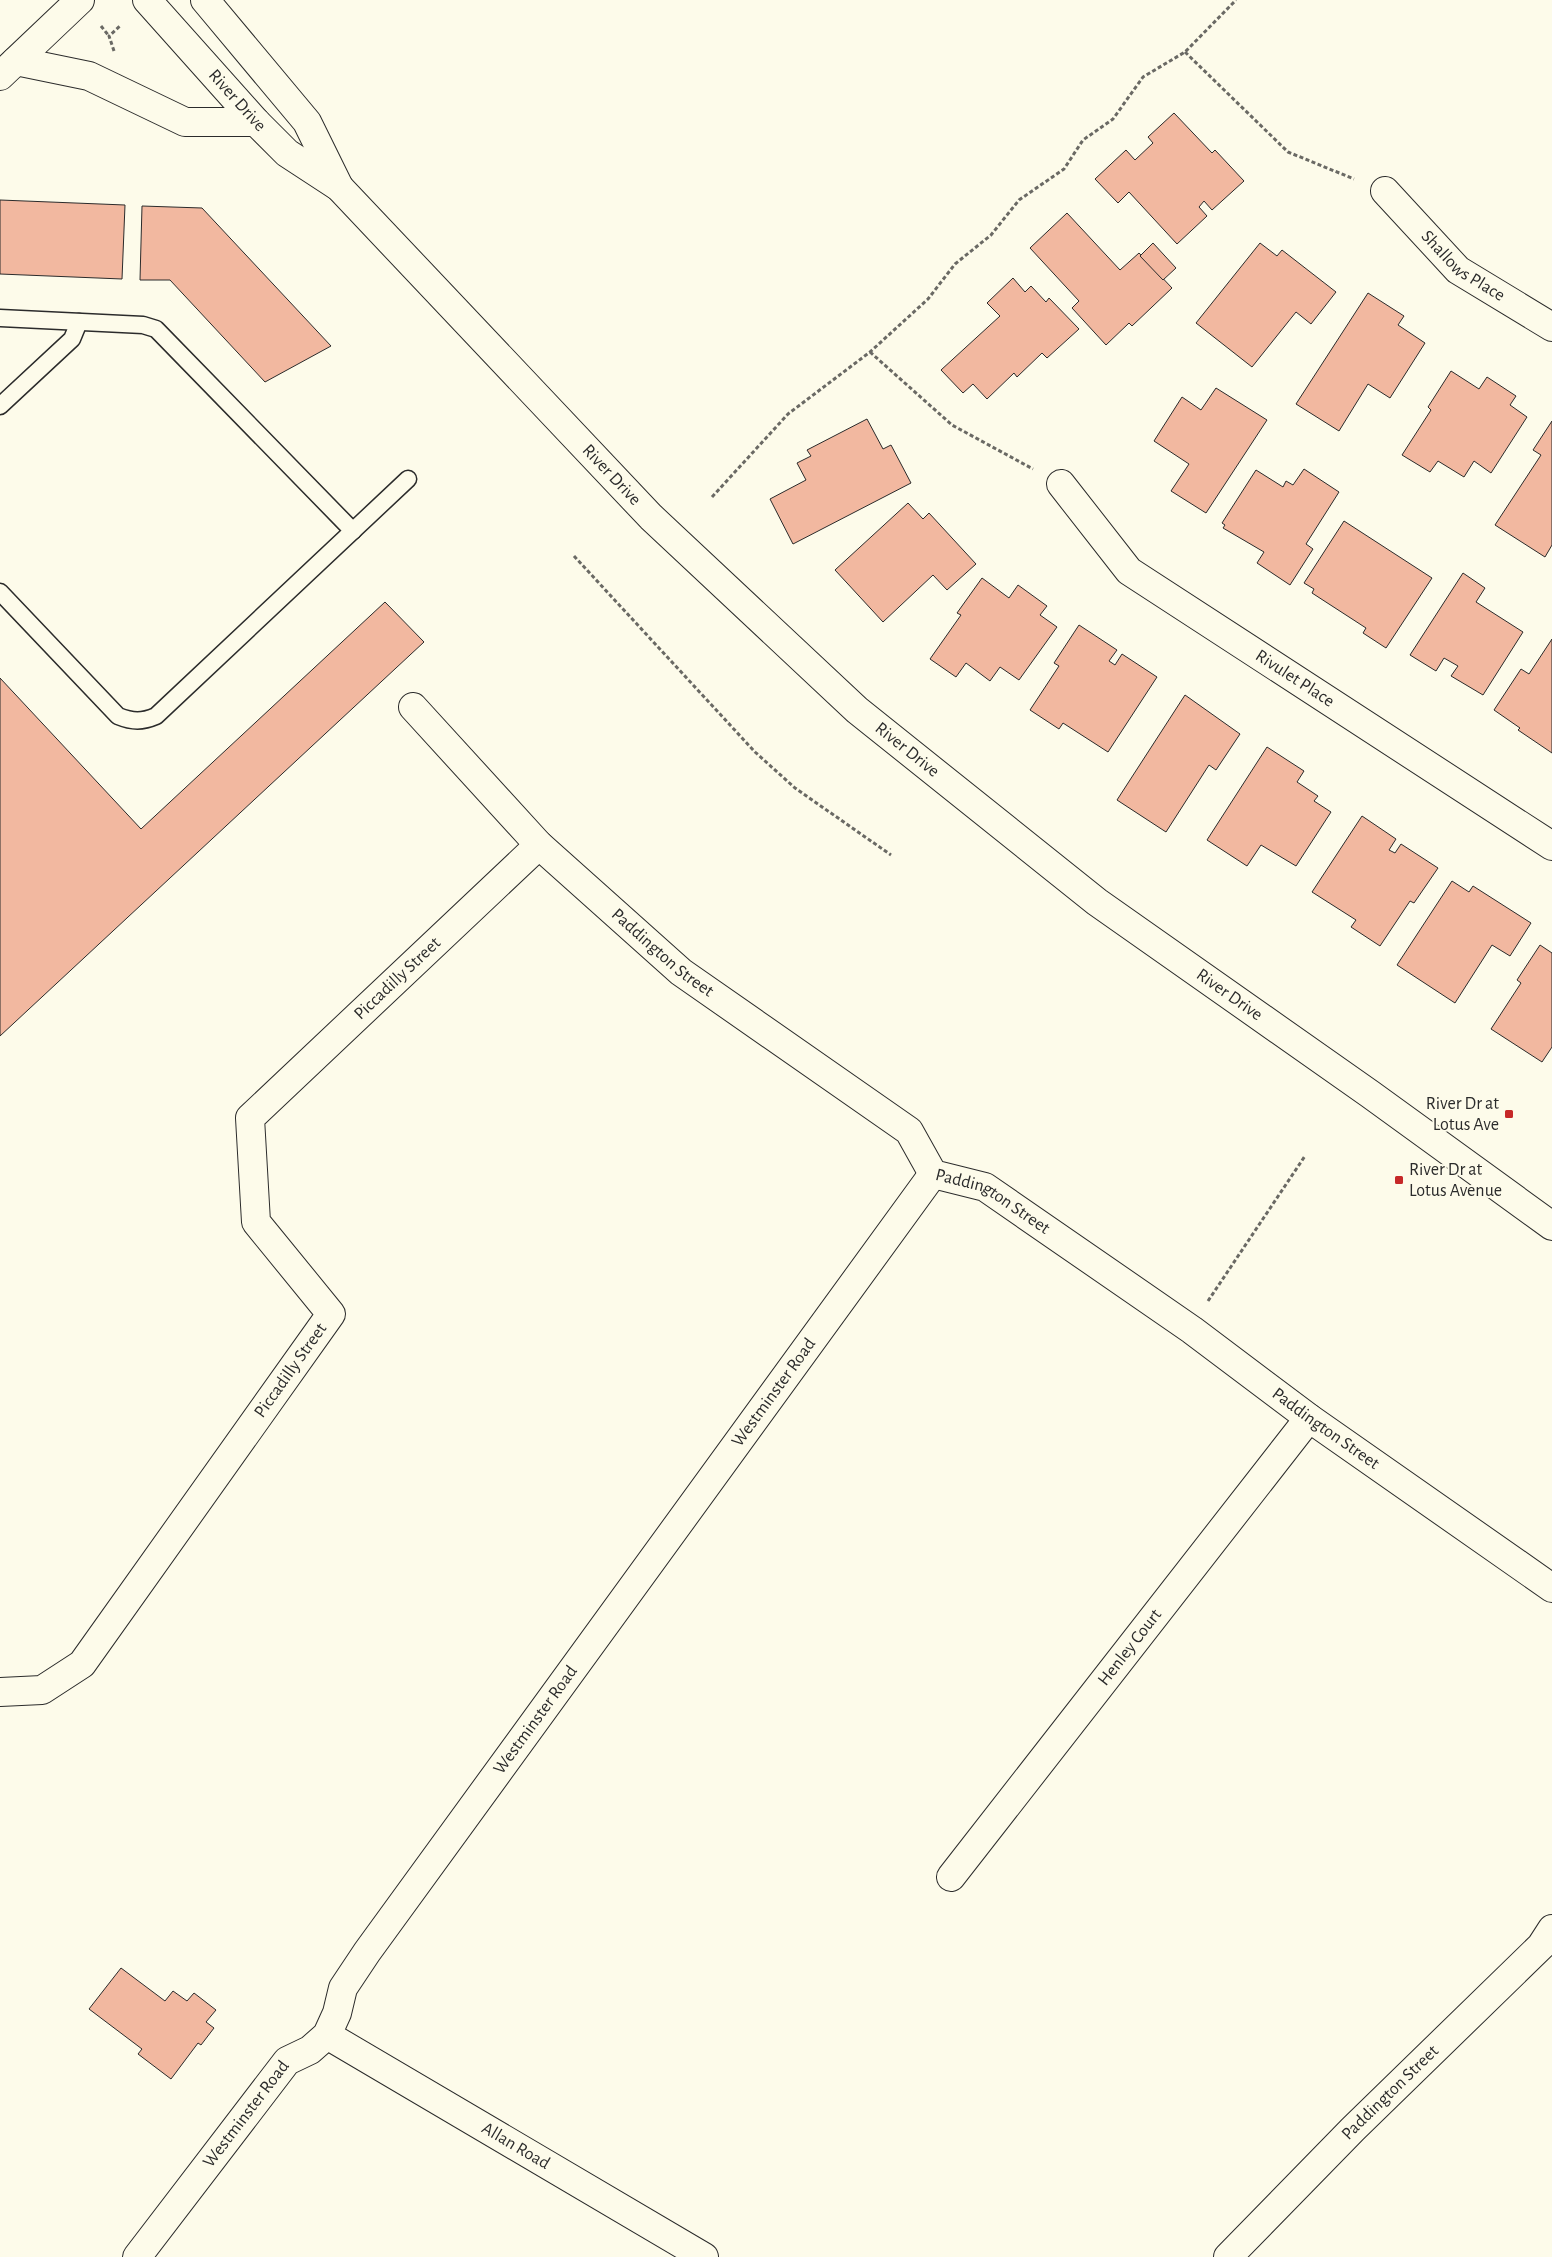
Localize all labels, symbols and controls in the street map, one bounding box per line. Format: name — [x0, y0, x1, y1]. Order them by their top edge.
street label: River Drive — [205, 66, 269, 135]
street label: Shallows Place — [1418, 227, 1508, 305]
street label: River Drive — [579, 441, 644, 509]
street label: Rivulet Place — [1252, 647, 1337, 711]
street label: River Drive — [872, 719, 942, 781]
street label: Paddington Street — [608, 905, 717, 1001]
street label: Piccadilly Street — [351, 934, 444, 1024]
street label: River Drive — [1193, 966, 1266, 1024]
place label: River Dr at Lotus Ave — [1426, 1095, 1499, 1134]
marker: River Dr at Lotus Ave — [1503, 1108, 1515, 1120]
place label: River Dr at Lotus Avenue — [1409, 1161, 1502, 1200]
street label: Paddington Street — [934, 1166, 1053, 1238]
marker: River Dr at Lotus Avenue — [1393, 1174, 1405, 1186]
street label: Piccadilly Street — [251, 1320, 331, 1421]
street label: Westminster Road — [729, 1335, 819, 1450]
street label: Paddington Street — [1269, 1384, 1383, 1473]
street label: Henley Court — [1095, 1606, 1165, 1689]
street label: Westminster Road — [490, 1662, 581, 1778]
street label: Paddington Street — [1339, 2042, 1442, 2144]
street label: Westminster Road — [200, 2057, 293, 2171]
street label: Allan Road — [479, 2119, 553, 2173]

